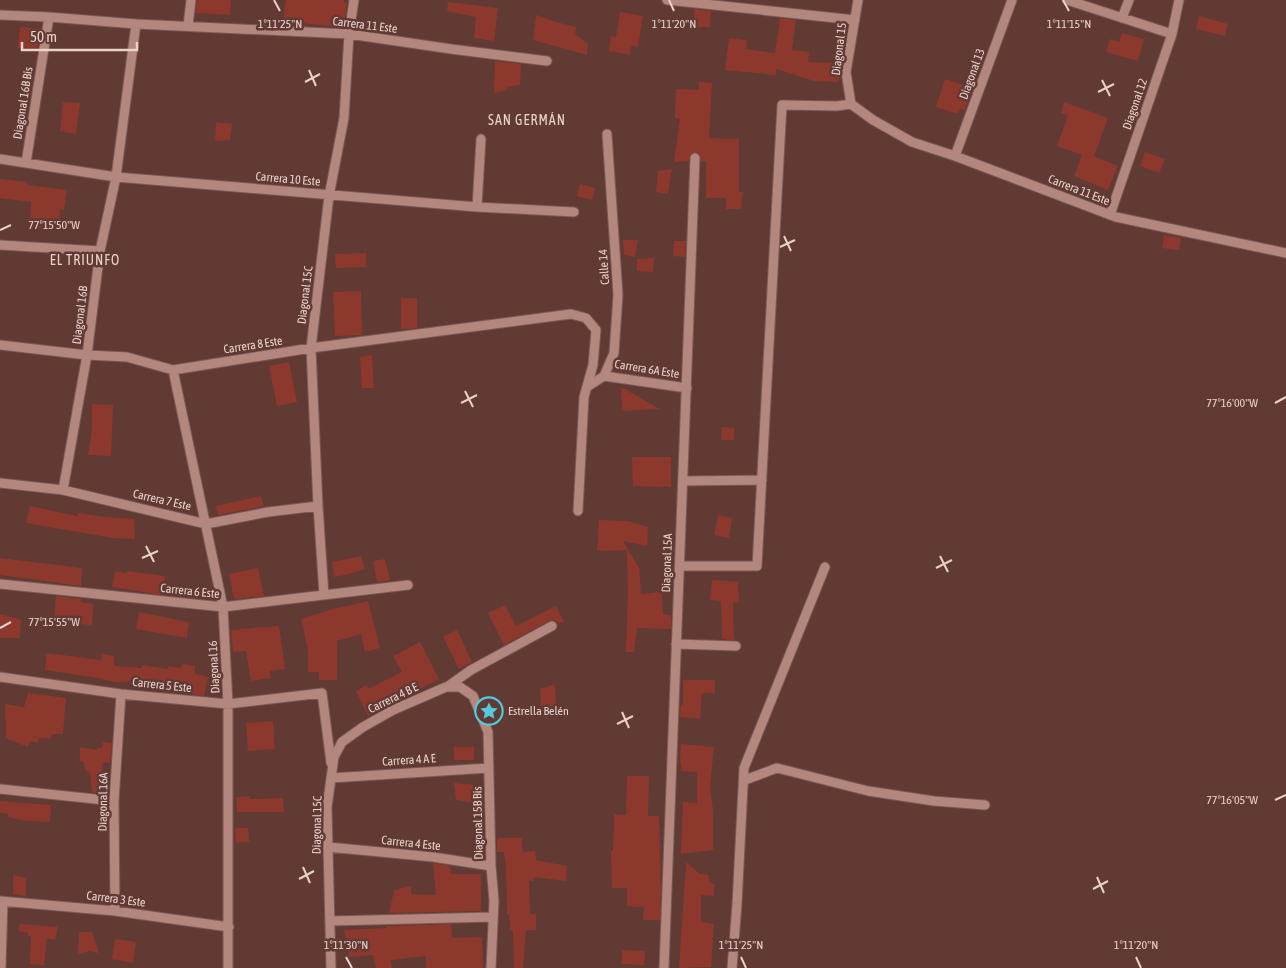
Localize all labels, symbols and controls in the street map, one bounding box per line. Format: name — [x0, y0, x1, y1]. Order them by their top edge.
street label: Carrera 11 Este — [332, 14, 398, 36]
text: 1°11'25"N — [258, 17, 302, 31]
text: 1°11'20"N — [652, 17, 696, 31]
text: 1°11'15"N — [1047, 17, 1091, 31]
scale bar — [22, 20, 138, 52]
street label: Diagonal 15 — [829, 22, 849, 76]
text: 50 m — [30, 28, 57, 45]
street label: Diagonal 13 — [956, 47, 988, 101]
street label: Diagonal 16B Bis — [10, 66, 36, 140]
street label: Diagonal 12 — [1120, 77, 1150, 131]
district label: SAN GERMÁN — [488, 112, 566, 128]
street label: Carrera 10 Este — [255, 169, 321, 189]
street label: Carrera 11 Este — [1046, 172, 1112, 208]
text: 77°15'50"W — [28, 218, 80, 232]
street label: Calle 14 — [596, 248, 612, 285]
district label: EL TRIUNFO — [50, 252, 120, 268]
street label: Diagonal 15C — [294, 265, 316, 325]
street label: Diagonal 16B — [69, 285, 91, 345]
street label: Carrera 8 Este — [223, 333, 283, 357]
street label: Carrera 6A Este — [614, 357, 680, 381]
text: 77°16'00"W — [1206, 396, 1258, 410]
street label: Carrera 7 Este — [131, 486, 193, 514]
street label: Diagonal 15A — [659, 533, 675, 593]
street label: Carrera 6 Este — [160, 581, 220, 601]
text: 77°15'55"W — [28, 615, 80, 629]
street label: Diagonal 16 — [206, 640, 222, 694]
street label: Carrera 5 Este — [132, 675, 192, 695]
street label: Carrera 4 B E — [366, 680, 420, 716]
place icon: Estrella Belén — [474, 696, 504, 726]
place label: Estrella Belén — [508, 704, 569, 718]
street label: Carrera 4 A E — [382, 751, 436, 769]
street label: Diagonal 16A — [95, 772, 111, 832]
street label: Diagonal 15B Bis — [470, 786, 486, 860]
text: 77°16'05"W — [1206, 793, 1258, 807]
street label: Diagonal 15C — [309, 795, 325, 854]
street label: Carrera 4 Este — [381, 833, 441, 853]
street label: Carrera 3 Este — [86, 888, 146, 910]
text: 1°11'30"N — [324, 938, 368, 952]
text: 1°11'25"N — [719, 938, 763, 952]
text: 1°11'20"N — [1114, 938, 1158, 952]

